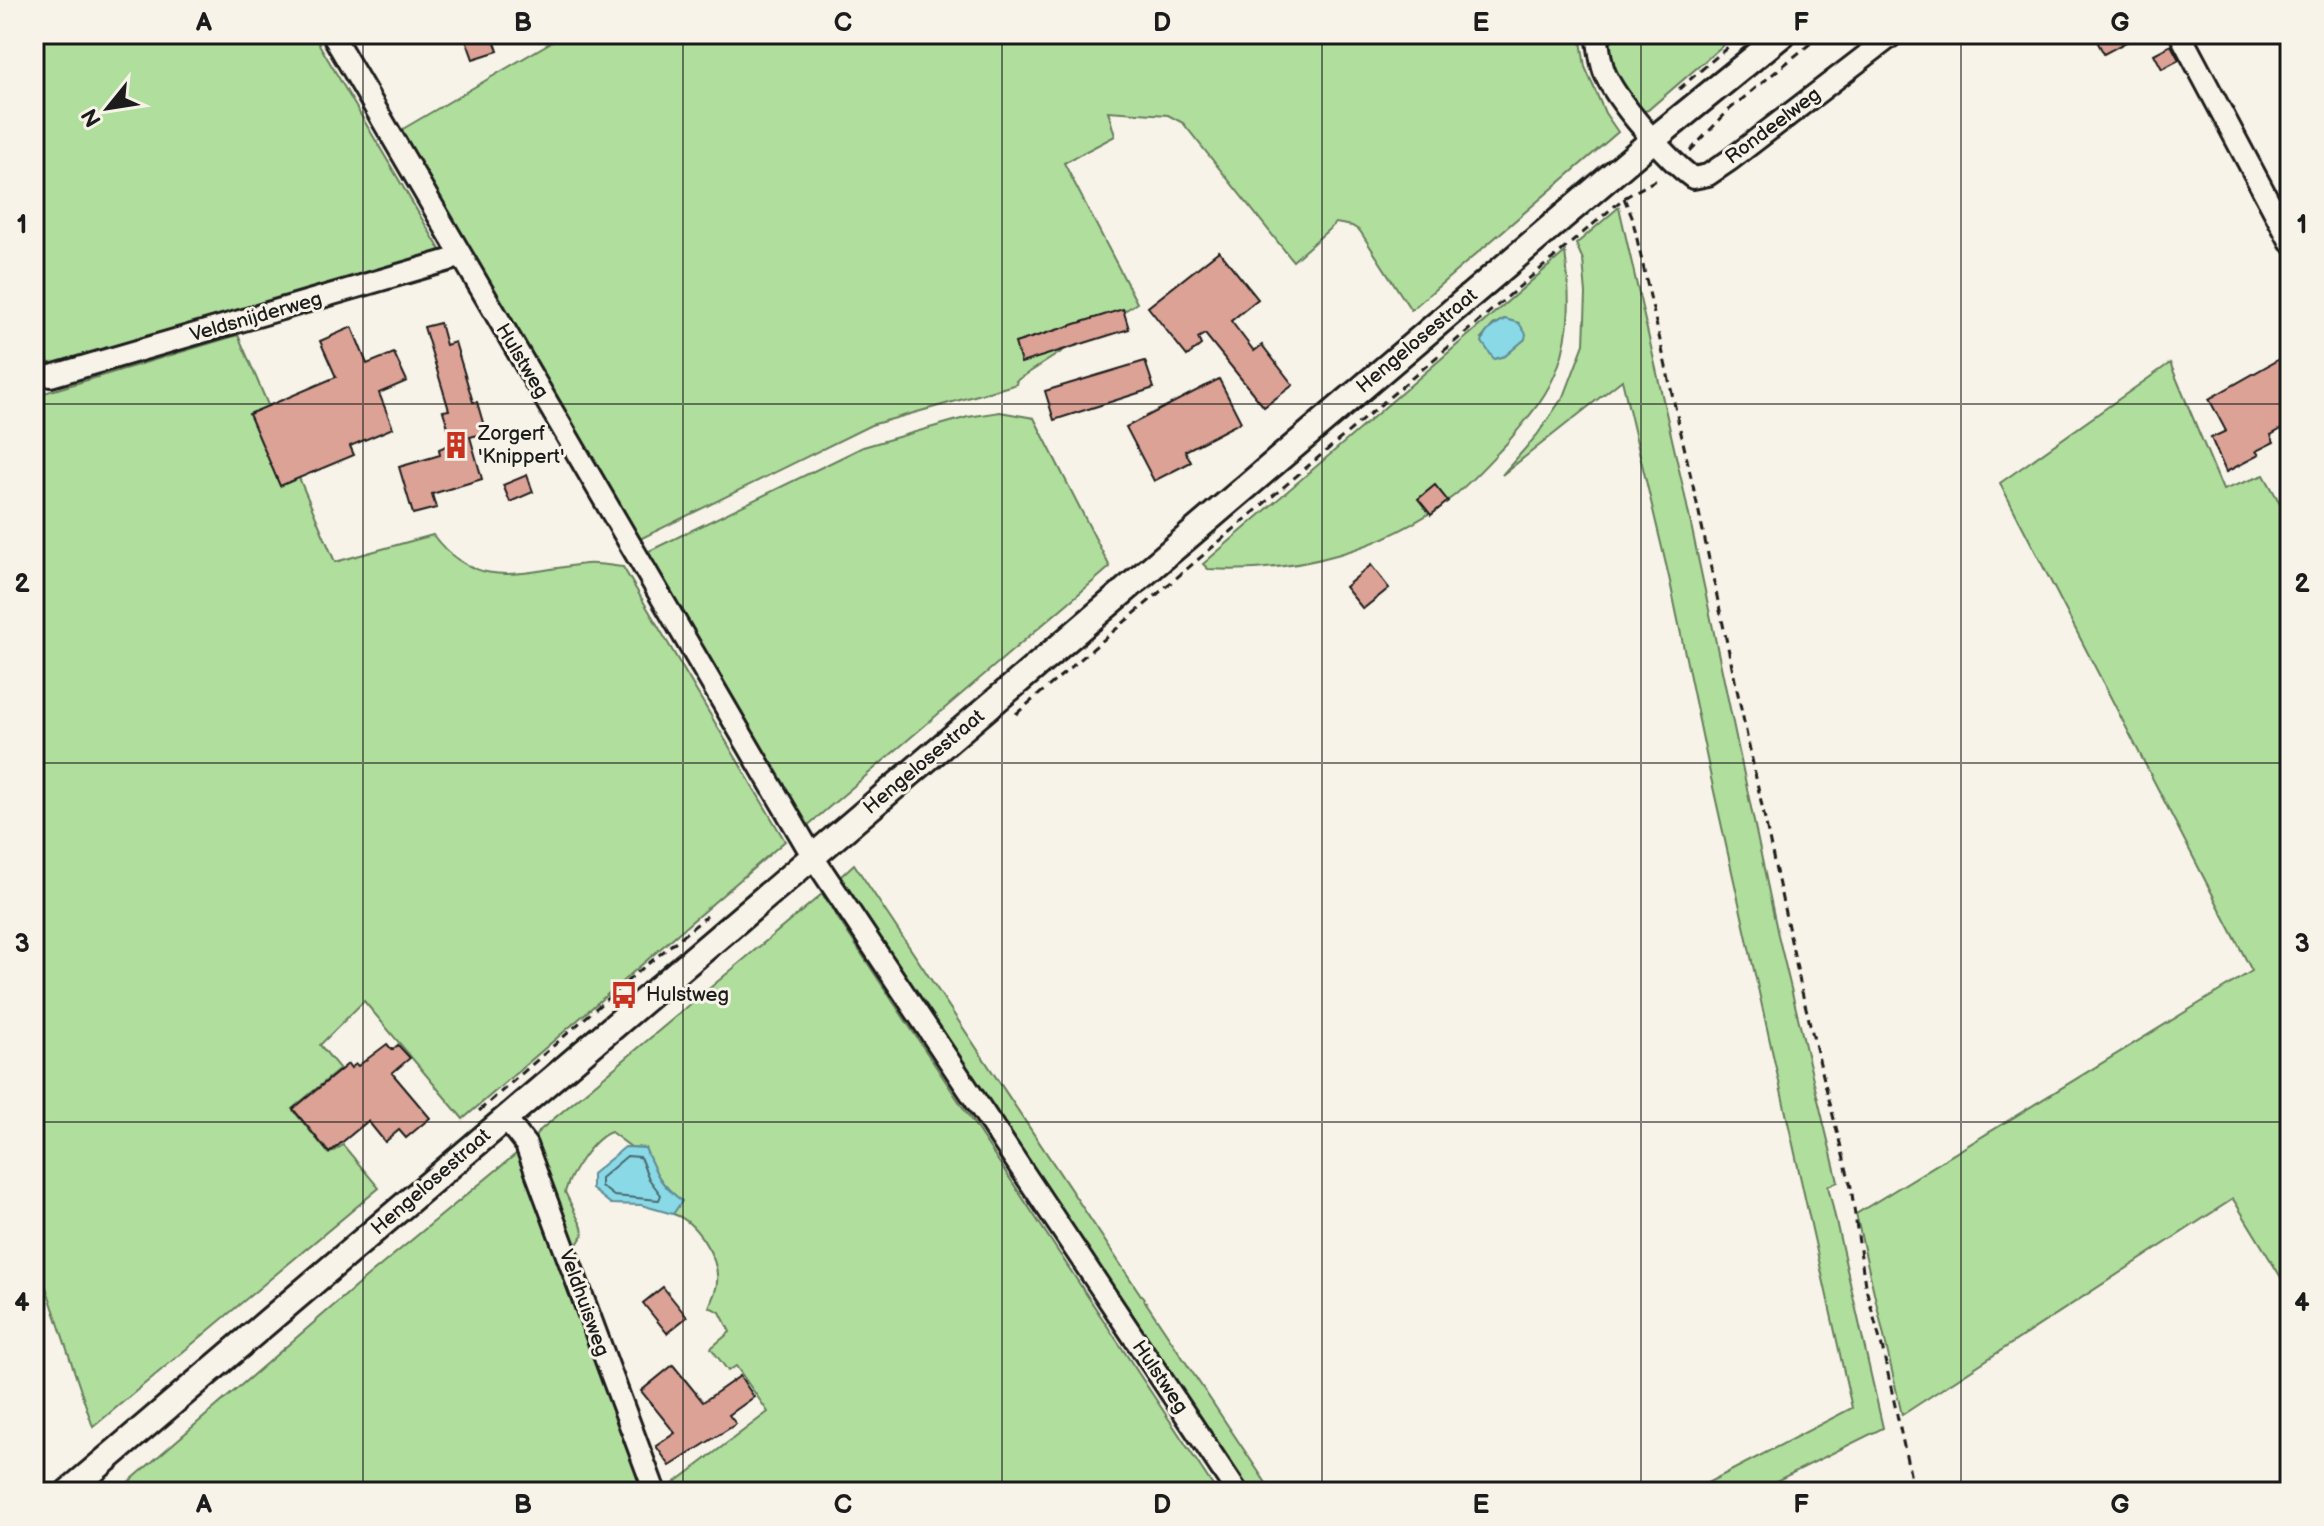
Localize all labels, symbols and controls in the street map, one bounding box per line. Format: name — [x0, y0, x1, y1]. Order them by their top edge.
text: A — [195, 8, 212, 39]
text: B — [514, 8, 532, 39]
text: C — [834, 8, 852, 39]
text: D — [1153, 8, 1171, 39]
text: E — [1473, 8, 1490, 39]
text: F — [1793, 8, 1809, 39]
text: G — [2110, 8, 2130, 39]
north arrow — [68, 68, 148, 148]
street label: Rondeelweg — [1721, 82, 1825, 170]
text: N — [76, 103, 108, 131]
text: 1 — [17, 210, 27, 241]
text: 1 — [2297, 210, 2307, 241]
street label: Hengelosestraat — [1352, 284, 1482, 398]
street label: Veldsnijderweg — [187, 287, 325, 347]
street label: Hulstweg — [490, 319, 554, 403]
place label: Zorgerf 'Knippert' — [477, 422, 564, 469]
building icon: Zorgerf 'Knippert' — [441, 430, 471, 460]
text: 2 — [14, 569, 30, 600]
text: 2 — [2294, 569, 2310, 600]
street label: Hengelosestraat — [859, 705, 989, 819]
text: 3 — [14, 929, 30, 960]
text: 3 — [2294, 929, 2310, 960]
bus stop icon: Hulstweg — [609, 980, 639, 1010]
place label: Hulstweg — [646, 983, 729, 1007]
street label: Hengelosestraat — [366, 1124, 496, 1240]
street label: Veldhuisweg — [554, 1246, 614, 1360]
text: 4 — [14, 1288, 30, 1319]
text: 4 — [2294, 1288, 2310, 1319]
street label: Hulstweg — [1127, 1336, 1193, 1418]
text: A — [195, 1490, 212, 1521]
text: B — [514, 1490, 532, 1521]
text: C — [834, 1490, 852, 1521]
text: D — [1153, 1490, 1171, 1521]
text: E — [1473, 1490, 1490, 1521]
text: F — [1793, 1490, 1809, 1521]
text: G — [2110, 1490, 2130, 1521]

